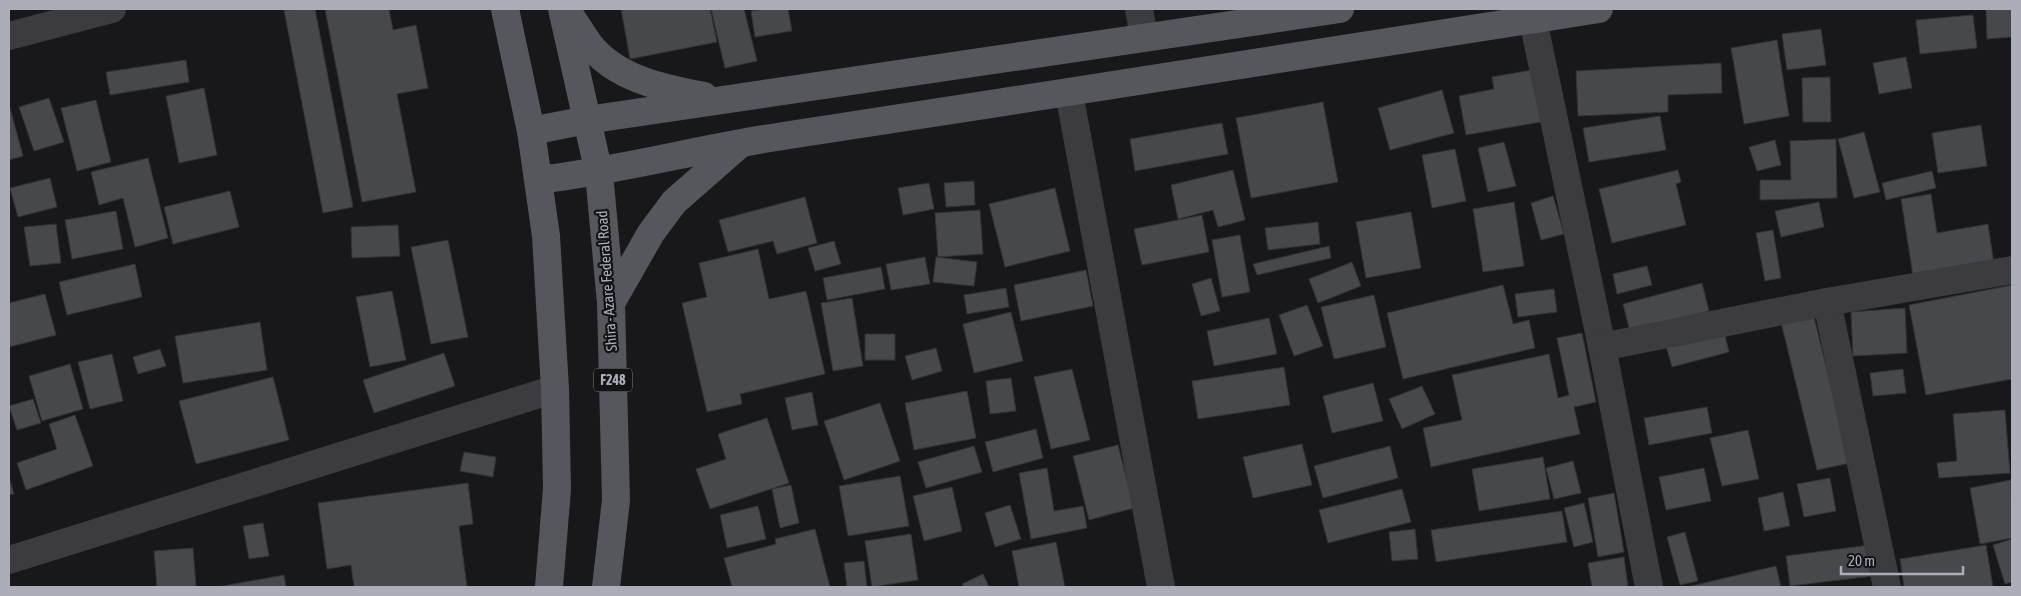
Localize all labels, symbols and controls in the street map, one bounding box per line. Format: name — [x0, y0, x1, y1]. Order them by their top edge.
street label: Shira - Azare Federal Road — [593, 210, 620, 352]
road number: F248 — [594, 368, 632, 392]
scale bar — [1841, 544, 1964, 576]
text: 20 m — [1848, 552, 1875, 569]

